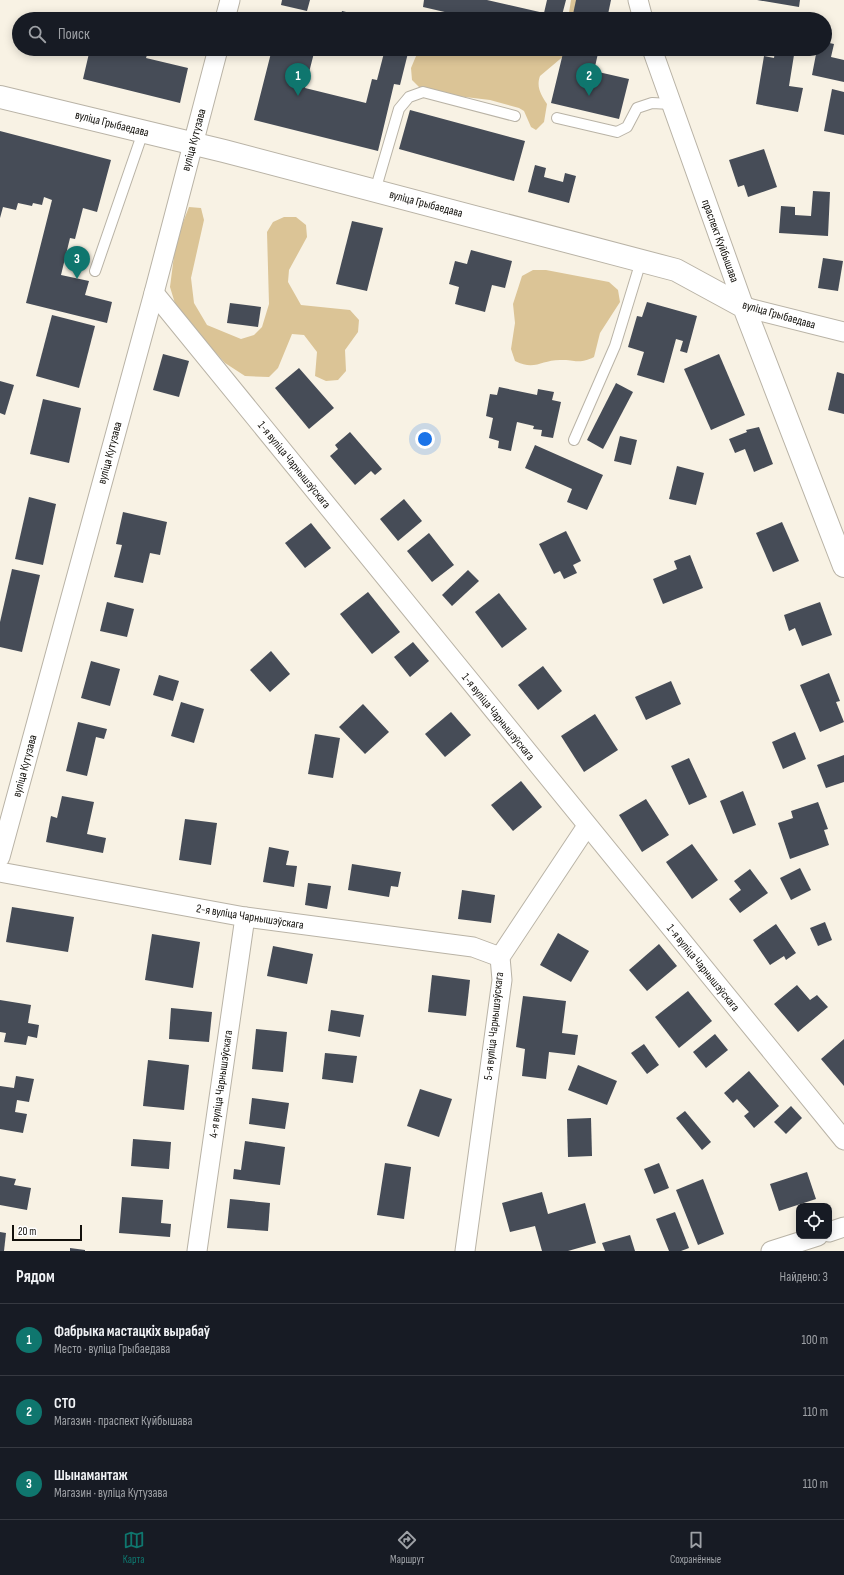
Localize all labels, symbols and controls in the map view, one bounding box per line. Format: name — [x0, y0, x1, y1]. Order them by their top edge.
search box — [12, 12, 832, 56]
icon: search — [26, 23, 48, 45]
text: Поиск — [58, 25, 90, 44]
pin: 1 — [285, 63, 311, 96]
pin: 2 — [576, 63, 602, 96]
street label: вуліца Кутузава — [178, 107, 210, 173]
street label: вуліца Грыбаедава — [74, 108, 151, 140]
street label: вуліца Грыбаедава — [388, 187, 465, 221]
street label: праспект Куйбышава — [698, 198, 742, 285]
pin: 3 — [64, 246, 90, 279]
street label: вуліца Грыбаедава — [741, 297, 818, 333]
street label: 1-я вуліца Чарнышэўскага — [254, 418, 334, 512]
street label: вуліца Кутузава — [94, 420, 126, 486]
your location — [415, 429, 435, 449]
street label: 1-я вуліца Чарнышэўскага — [458, 670, 538, 764]
street label: вуліца Кутузава — [9, 733, 41, 799]
street label: 2-я вуліца Чарнышэўскага — [195, 901, 305, 933]
street label: 1-я вуліца Чарнышэўскага — [663, 921, 743, 1015]
street label: 5-я вуліца Чарнышэўскага — [481, 971, 507, 1081]
street label: 4-я вуліца Чарнышэўскага — [206, 1029, 236, 1139]
map controls — [796, 1203, 832, 1239]
button: locate — [796, 1203, 832, 1239]
scale bar — [12, 1223, 82, 1242]
text: 20 m — [18, 1225, 36, 1238]
text: Рядом — [16, 1267, 55, 1287]
text: Найдено: 3 — [780, 1269, 828, 1285]
text: Фабрыка мастацкіх вырабаў — [54, 1322, 210, 1341]
text: 1 — [26, 1332, 32, 1348]
text: 100 m — [801, 1332, 828, 1348]
text: Место · вуліца Грыбаедава — [54, 1341, 170, 1357]
text: СТО — [54, 1394, 76, 1413]
text: 2 — [26, 1404, 32, 1420]
text: 110 m — [803, 1404, 828, 1420]
text: Магазин · праспект Куйбышава — [54, 1413, 192, 1429]
text: Шынамантаж — [54, 1466, 128, 1485]
text: 3 — [26, 1476, 32, 1492]
text: 110 m — [803, 1476, 828, 1492]
text: Магазин · вуліца Кутузава — [54, 1485, 167, 1501]
tab: Карта — [123, 1529, 145, 1566]
tab: Маршрут — [390, 1529, 425, 1566]
tab: Сохранённые — [670, 1529, 721, 1566]

